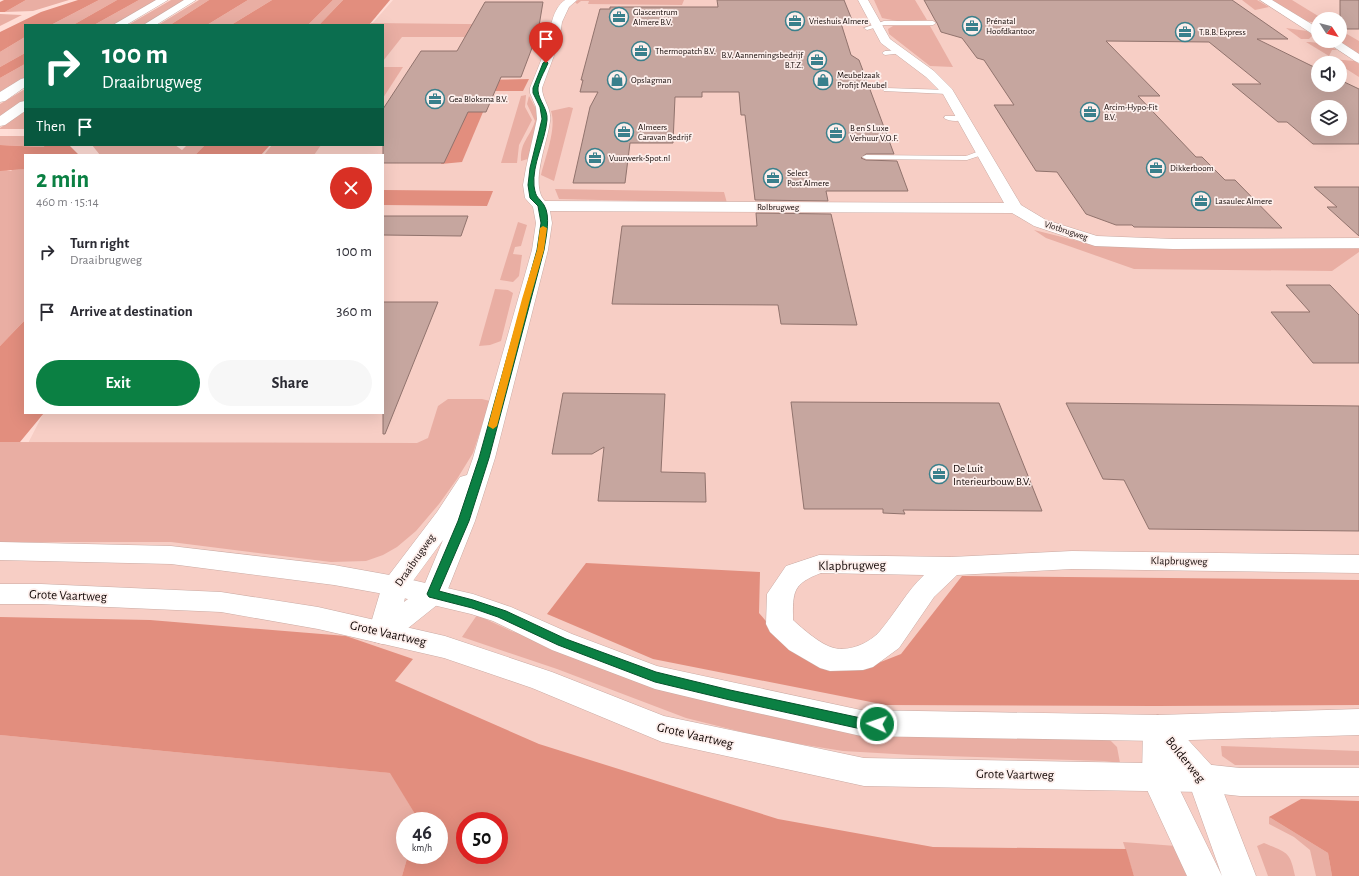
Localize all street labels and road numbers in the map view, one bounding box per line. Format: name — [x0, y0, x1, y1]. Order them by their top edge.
street label: Rolbrugweg — [757, 203, 800, 212]
street label: Vlotbrugweg — [1043, 220, 1090, 242]
street label: Draaibrugweg — [393, 531, 437, 588]
street label: Klapbrugweg — [1150, 555, 1208, 567]
street label: Klapbrugweg — [818, 559, 886, 573]
street label: Grote Vaartweg — [29, 588, 108, 604]
street label: Grote Vaartweg — [349, 619, 428, 649]
street label: Grote Vaartweg — [656, 721, 735, 751]
street label: Bolderweg — [1163, 735, 1208, 786]
street label: Grote Vaartweg — [976, 768, 1055, 782]

